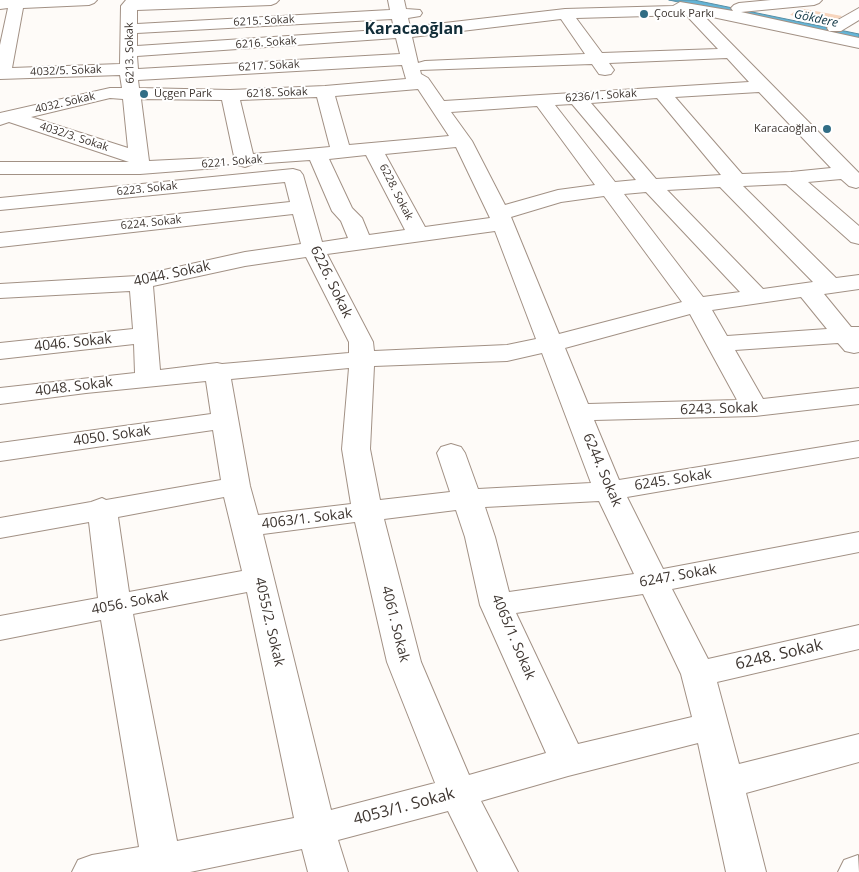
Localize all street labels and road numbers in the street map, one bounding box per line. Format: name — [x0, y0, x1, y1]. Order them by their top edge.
street label: 6215. Sokak — [233, 13, 295, 29]
street label: 6213. Sokak — [123, 22, 137, 84]
street label: 6216. Sokak — [235, 34, 297, 52]
street label: 6217. Sokak — [238, 58, 300, 74]
street label: 4032/5. Sokak — [30, 63, 102, 79]
street label: 6218. Sokak — [246, 85, 308, 101]
street label: 6236/1. Sokak — [565, 87, 637, 105]
street label: 4032. Sokak — [34, 90, 96, 116]
street label: 4032/3. Sokak — [38, 120, 110, 154]
street label: 6221. Sokak — [201, 153, 263, 171]
street label: 6228. Sokak — [376, 162, 416, 222]
street label: 6223. Sokak — [116, 179, 178, 199]
street label: 6224. Sokak — [120, 213, 182, 233]
street label: 6226. Sokak — [306, 243, 356, 321]
street label: 4044. Sokak — [132, 258, 212, 290]
street label: 4046. Sokak — [33, 331, 113, 355]
street label: 4048. Sokak — [34, 374, 114, 400]
street label: 6243. Sokak — [680, 399, 758, 419]
street label: 4050. Sokak — [72, 422, 152, 450]
street label: 6244. Sokak — [579, 431, 625, 509]
street label: 6245. Sokak — [633, 466, 713, 494]
street label: 4063/1. Sokak — [261, 505, 353, 533]
street label: 6247. Sokak — [638, 561, 718, 591]
street label: 4055/2. Sokak — [251, 576, 287, 668]
street label: 4061. Sokak — [377, 584, 413, 664]
street label: 4056. Sokak — [90, 587, 170, 619]
street label: 4065/1. Sokak — [487, 592, 539, 682]
street label: 6248. Sokak — [733, 636, 825, 674]
street label: 4053/1. Sokak — [351, 784, 457, 830]

